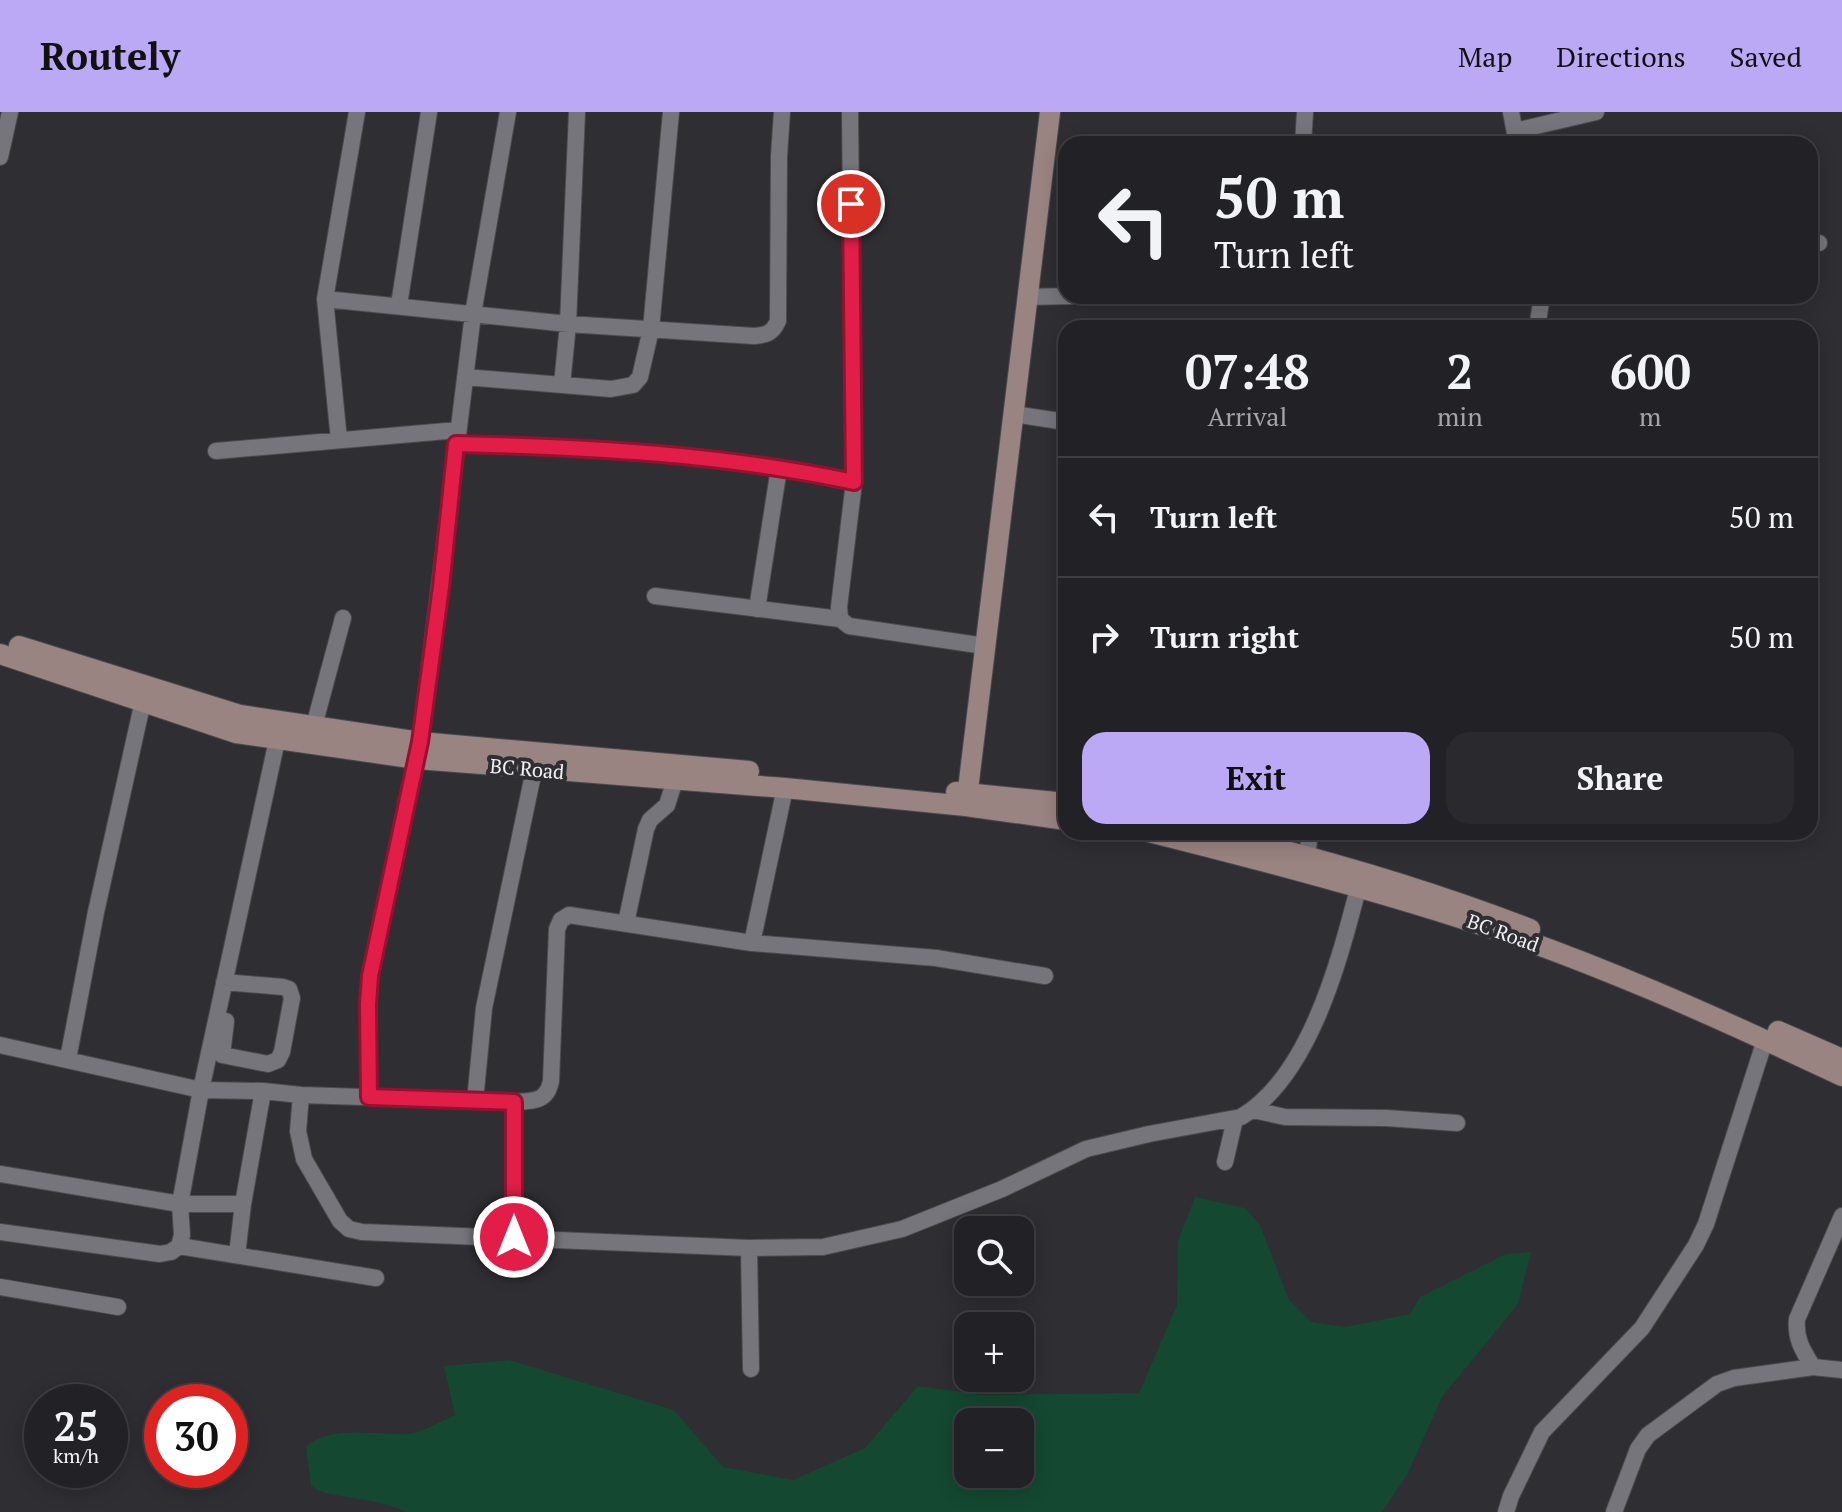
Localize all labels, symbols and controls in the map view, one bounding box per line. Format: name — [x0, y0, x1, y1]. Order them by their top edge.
text: Routely — [40, 31, 180, 81]
text: Map — [1458, 38, 1512, 75]
text: Directions — [1556, 38, 1686, 75]
text: Saved — [1730, 38, 1802, 75]
text: 50 m — [1214, 160, 1344, 234]
icon: left — [1082, 168, 1186, 272]
pin — [817, 170, 885, 238]
icon: arrive — [829, 182, 873, 226]
text: Turn left — [1214, 231, 1354, 278]
text: 07:48 — [1185, 339, 1310, 403]
text: 2 — [1446, 339, 1473, 403]
text: 600 — [1610, 339, 1691, 403]
text: Arrival — [1208, 399, 1287, 433]
text: min — [1437, 399, 1483, 433]
text: m — [1639, 399, 1662, 433]
icon: left — [1082, 495, 1126, 539]
text: Turn left — [1150, 497, 1277, 537]
text: 50 m — [1729, 497, 1794, 537]
icon: right — [1082, 615, 1126, 659]
text: Turn right — [1150, 617, 1299, 657]
text: 50 m — [1729, 617, 1794, 657]
button: Exit — [1082, 732, 1430, 824]
button: Share — [1446, 732, 1794, 824]
street label: BC Road — [489, 752, 565, 785]
street label: BC Road — [1463, 907, 1543, 958]
position arrow — [472, 1195, 556, 1279]
map controls — [954, 1216, 1034, 1488]
button: search — [954, 1216, 1034, 1296]
button: + — [954, 1312, 1034, 1392]
speed limit sign: 30 — [144, 1384, 248, 1488]
text: 25 — [53, 1399, 99, 1452]
button: − — [954, 1408, 1034, 1488]
text: km/h — [53, 1442, 99, 1469]

